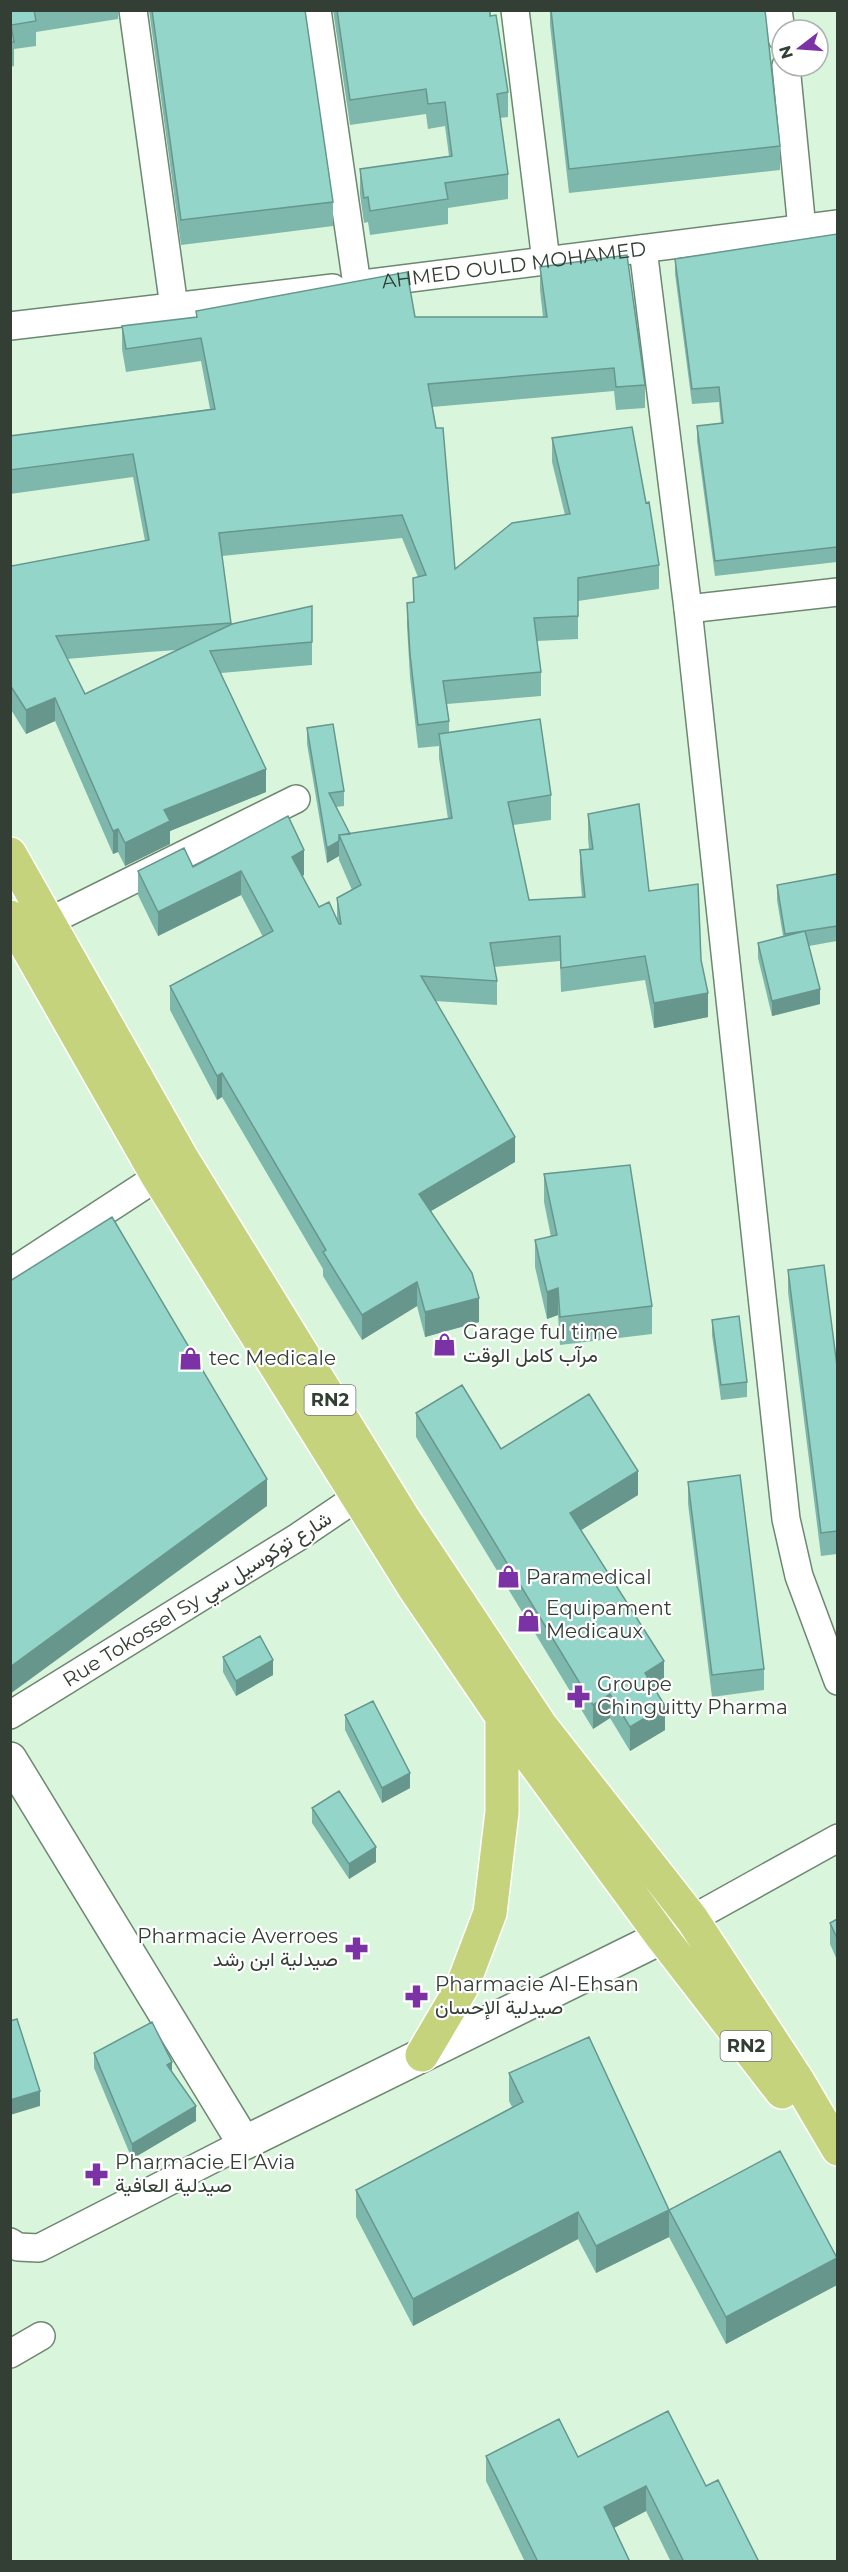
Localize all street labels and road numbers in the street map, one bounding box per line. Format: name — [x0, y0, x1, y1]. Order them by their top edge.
street label: AHMED OULD MOHAMED — [380, 236, 648, 294]
road number: RN2 — [304, 1385, 356, 1415]
street label: Rue Tokossel Sy شارع توكوسيل سي — [58, 1506, 338, 1696]
road number: RN2 — [720, 2031, 771, 2061]

